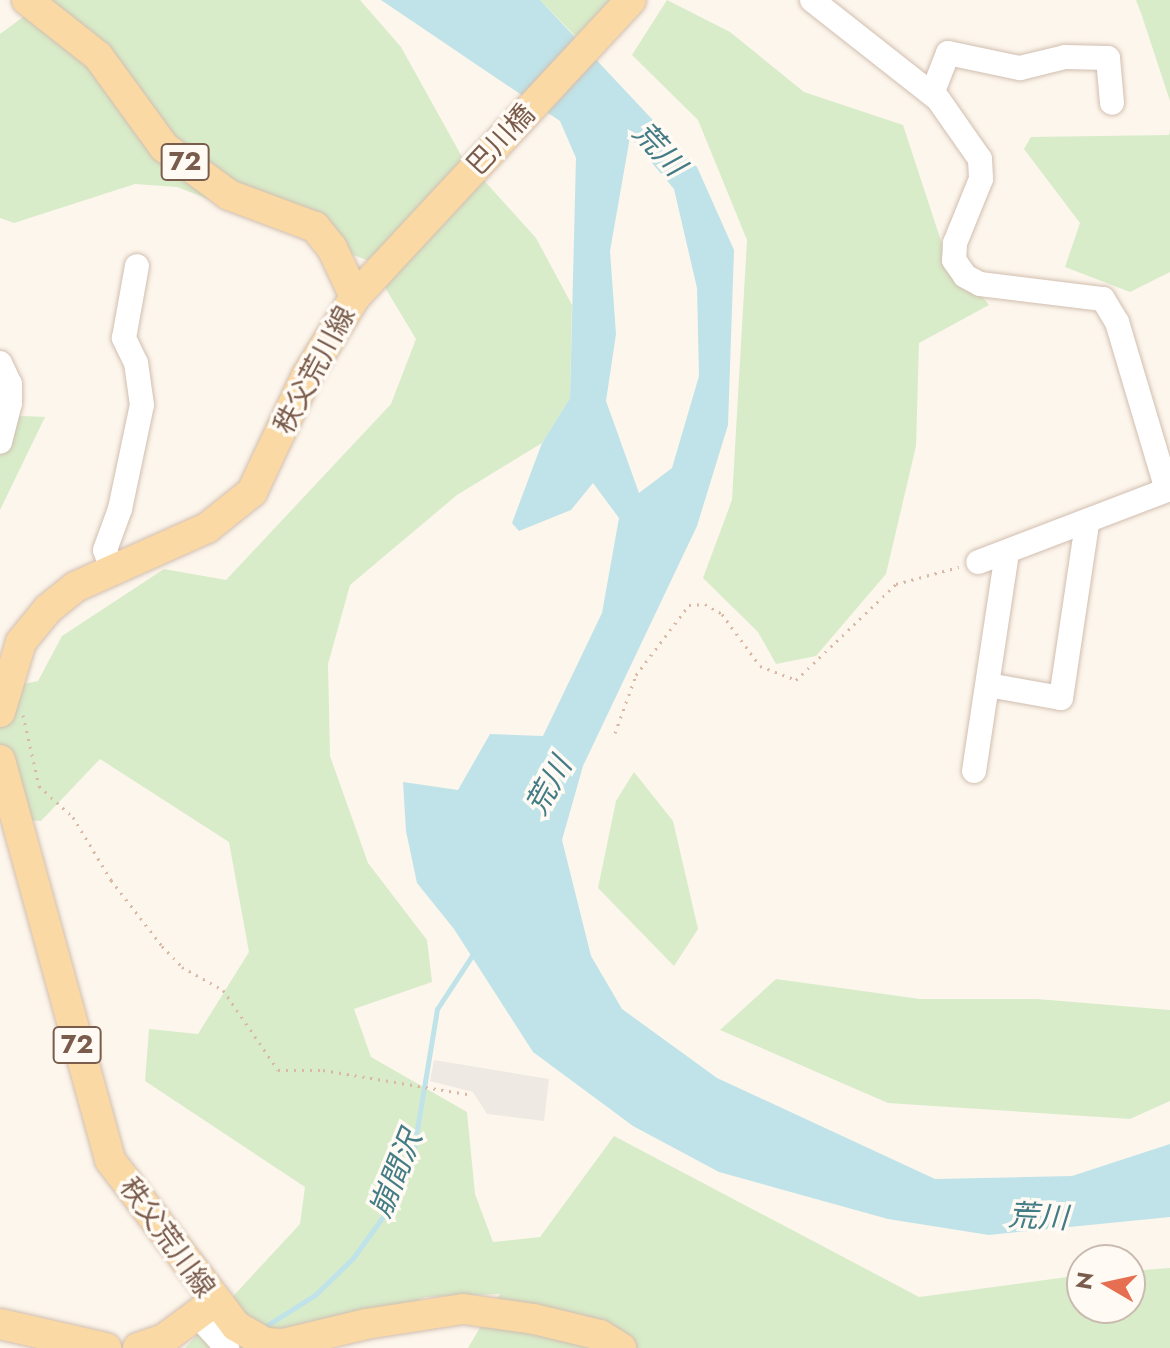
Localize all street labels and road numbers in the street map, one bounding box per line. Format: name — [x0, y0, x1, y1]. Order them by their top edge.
street label: 巴川橋 — [460, 98, 542, 182]
road number: 72 — [159, 140, 211, 184]
street label: 秩父荒川線 — [267, 300, 363, 440]
road number: 72 — [51, 1023, 103, 1067]
street label: 秩父荒川線 — [112, 1171, 222, 1305]

